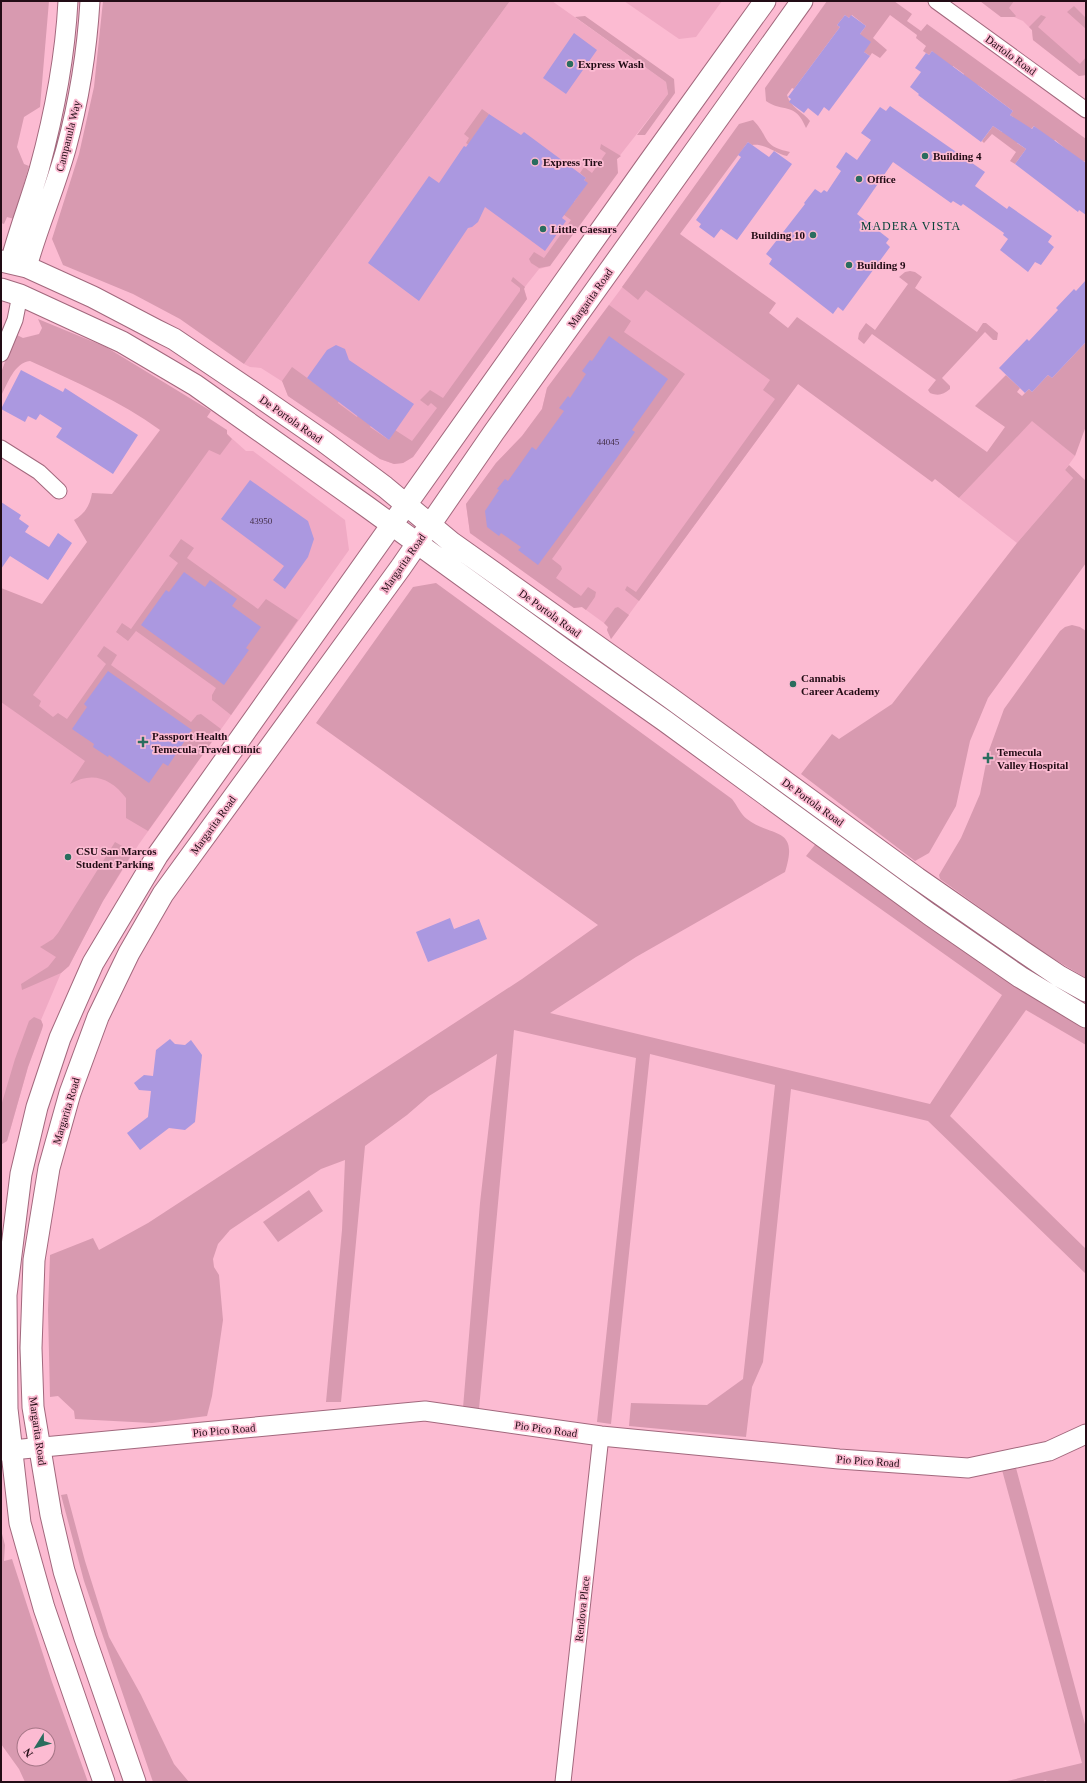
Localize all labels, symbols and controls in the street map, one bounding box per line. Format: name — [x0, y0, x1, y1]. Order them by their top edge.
street label: Dartolo Road — [983, 33, 1039, 78]
place label: Express Wash — [578, 58, 644, 70]
marker: Express Wash — [565, 59, 575, 69]
street label: Campanula Way — [53, 99, 83, 173]
place label: Building 4 — [933, 150, 982, 162]
marker: Building 4 — [920, 151, 930, 161]
place label: Express Tire — [543, 156, 603, 168]
marker: Express Tire — [530, 157, 540, 167]
place label: Office — [867, 173, 896, 185]
marker: Office — [854, 174, 864, 184]
district label: MADERA VISTA — [861, 219, 961, 233]
place label: Little Caesars — [551, 223, 617, 235]
marker: Little Caesars — [538, 224, 548, 234]
place label: Building 10 — [751, 229, 805, 241]
marker: Building 10 — [808, 230, 818, 240]
place label: Building 9 — [857, 259, 906, 271]
marker: Building 9 — [844, 260, 854, 270]
street label: Margarita Road — [565, 266, 615, 330]
street label: De Portola Road — [258, 393, 325, 445]
house number: 44045 — [597, 437, 620, 447]
house number: 43950 — [250, 516, 273, 526]
street label: Margarita Road — [378, 531, 428, 595]
street label: De Portola Road — [517, 587, 584, 640]
place label: Cannabis Career Academy — [801, 672, 880, 697]
marker: Cannabis Career Academy — [788, 679, 798, 689]
place label: Passport Health Temecula Travel Clinic — [152, 730, 261, 755]
marker: Passport Health Temecula Travel Clinic — [137, 736, 149, 748]
place label: Temecula Valley Hospital — [997, 746, 1068, 771]
marker: Temecula Valley Hospital — [982, 752, 994, 764]
street label: De Portola Road — [780, 776, 847, 829]
street label: Margarita Road — [188, 793, 238, 856]
place label: CSU San Marcos Student Parking — [76, 845, 157, 870]
marker: CSU San Marcos Student Parking — [63, 852, 73, 862]
street label: Margarita Road — [50, 1076, 82, 1146]
street label: Margarita Road — [27, 1396, 49, 1467]
street label: Pio Pico Road — [514, 1419, 578, 1439]
street label: Pio Pico Road — [192, 1421, 256, 1439]
street label: Pio Pico Road — [836, 1453, 900, 1469]
street label: Rendova Place — [573, 1576, 591, 1642]
north arrow — [16, 1727, 56, 1767]
text: N — [21, 1746, 35, 1760]

